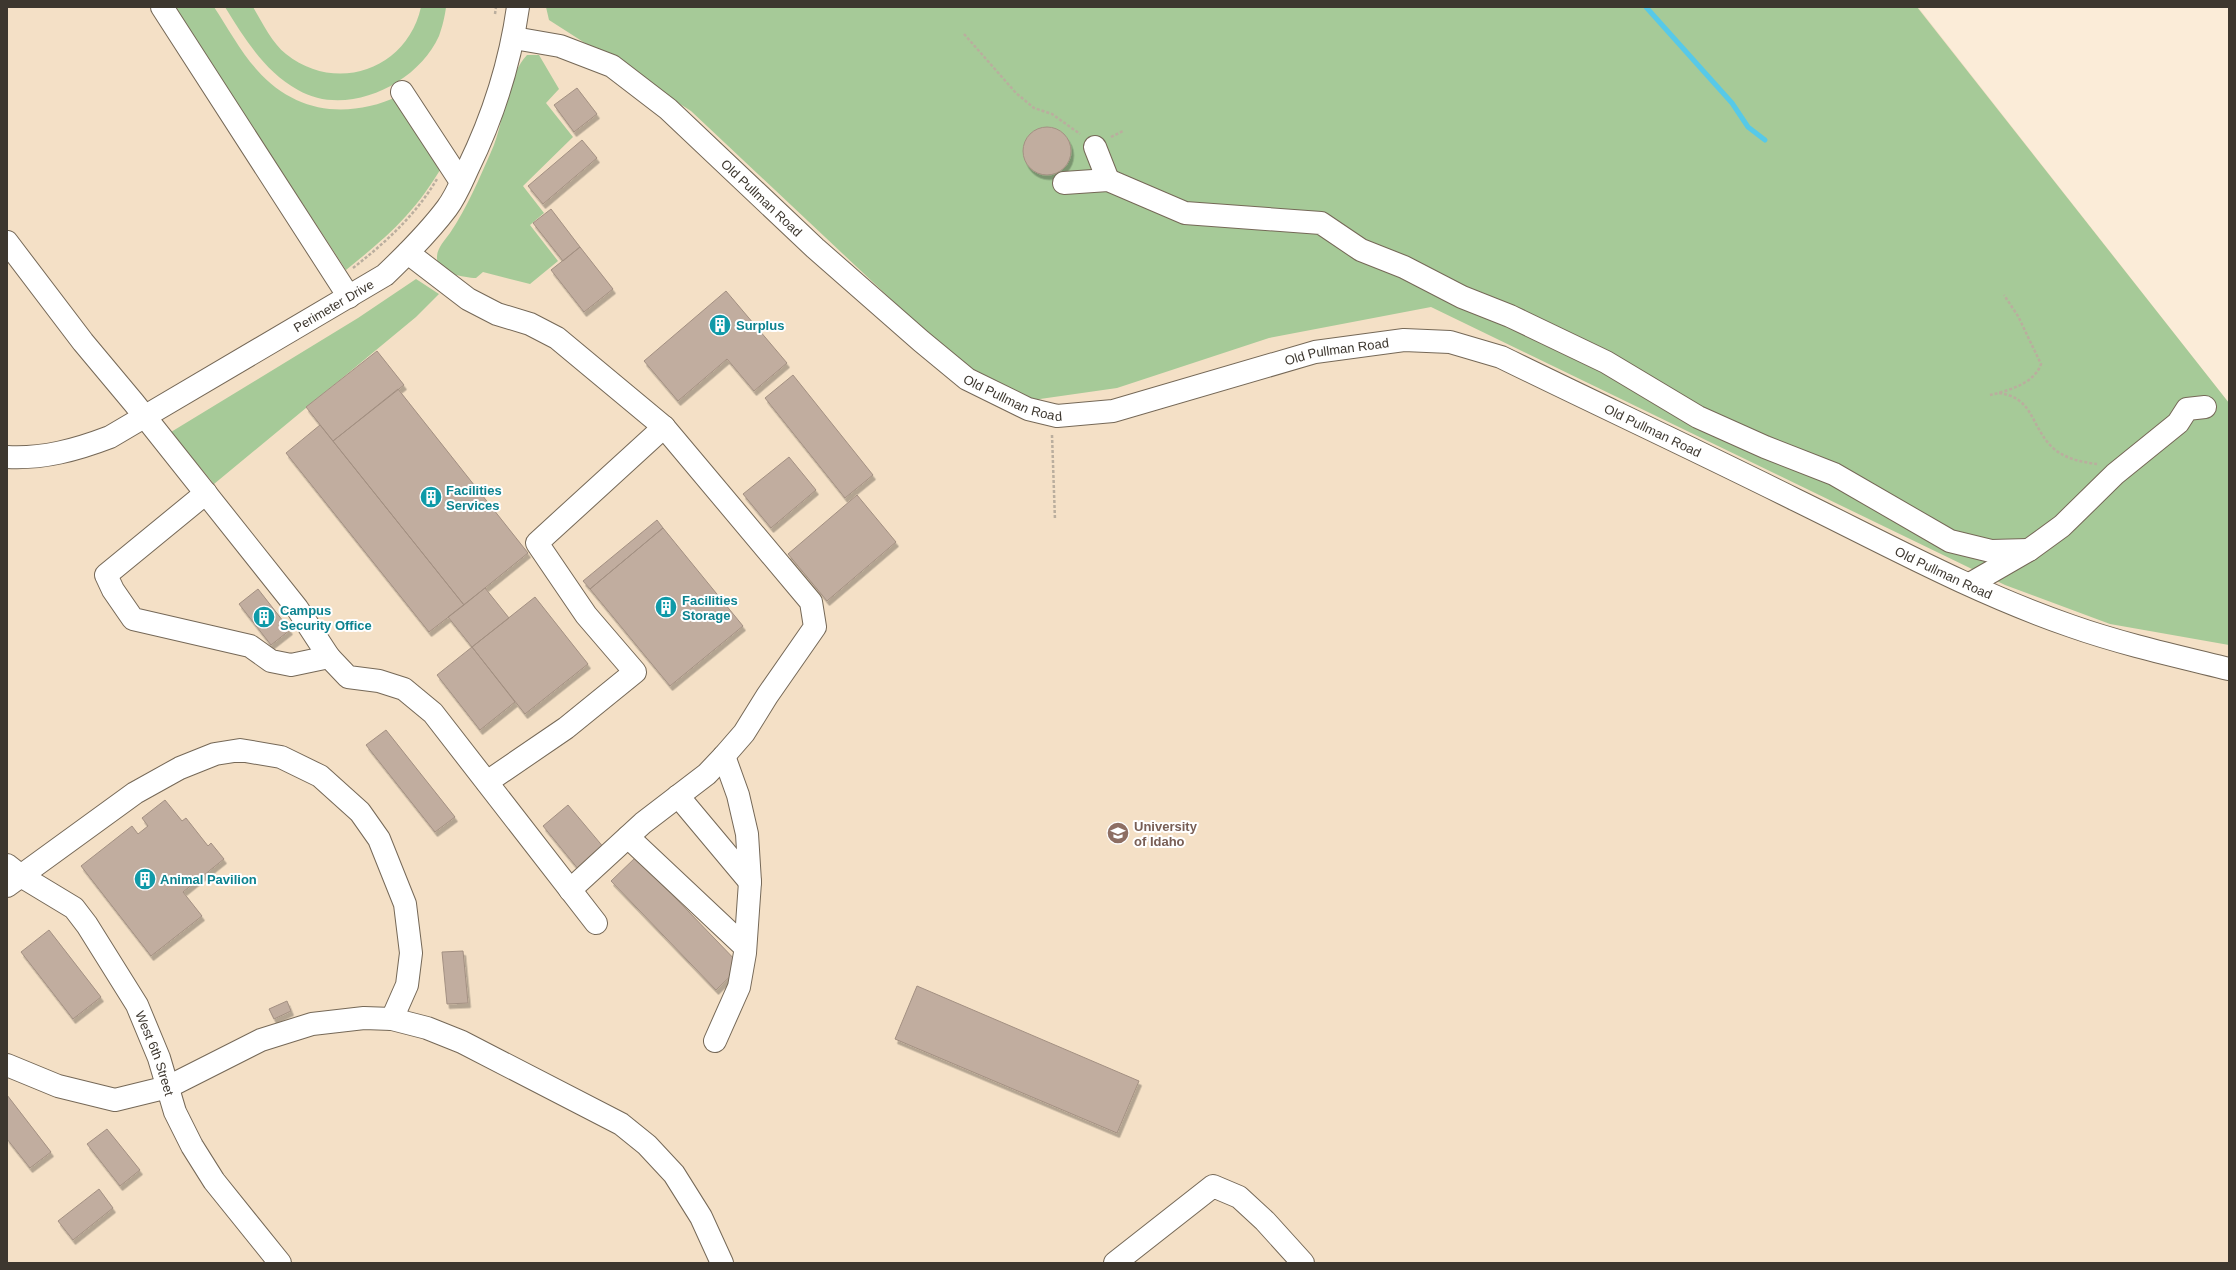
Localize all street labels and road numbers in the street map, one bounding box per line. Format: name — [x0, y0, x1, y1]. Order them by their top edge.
street label: Old Pullman Road — [718, 156, 805, 240]
street label: Perimeter Drive — [291, 276, 376, 335]
street label: Old Pullman Road — [1283, 335, 1390, 368]
street label: Old Pullman Road — [961, 371, 1063, 424]
street label: Old Pullman Road — [1602, 401, 1703, 460]
street label: Old Pullman Road — [1892, 544, 1994, 602]
street label: West 6th Street — [132, 1009, 177, 1098]

